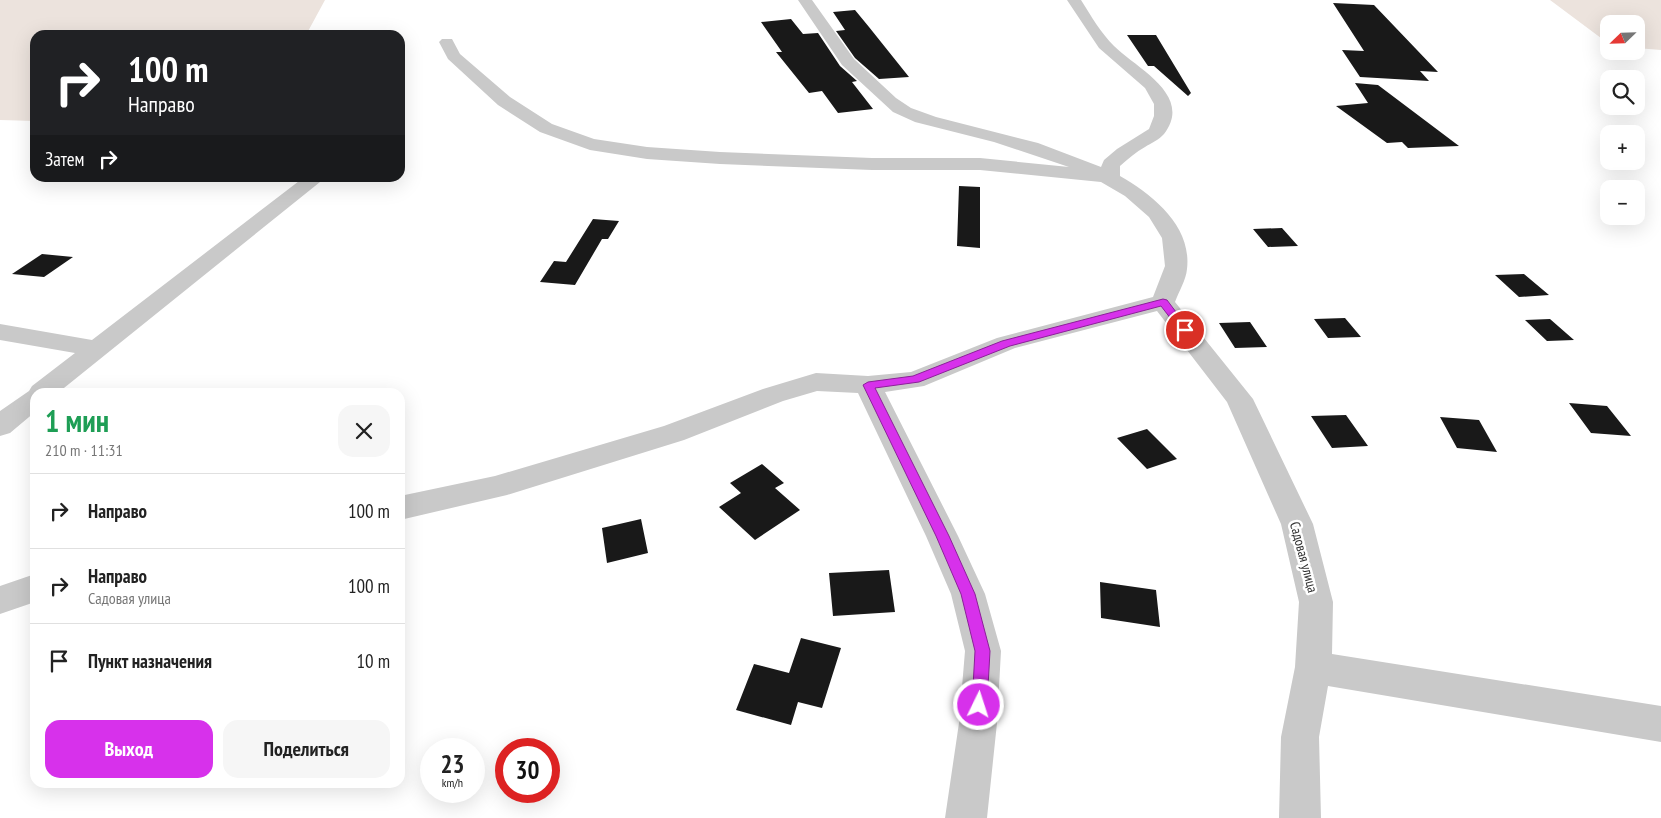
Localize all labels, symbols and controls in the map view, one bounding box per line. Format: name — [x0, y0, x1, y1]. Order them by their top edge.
north arrow — [1600, 15, 1645, 60]
map controls — [1600, 15, 1645, 225]
text: 100 m — [128, 46, 209, 92]
icon: right — [45, 50, 110, 115]
button: search — [1600, 70, 1645, 115]
text: Направо — [128, 90, 195, 118]
button: + — [1600, 125, 1645, 170]
icon: right — [94, 145, 122, 173]
text: Затем — [45, 147, 84, 171]
button: − — [1600, 180, 1645, 225]
pin — [1164, 309, 1206, 351]
icon: arrive — [1171, 316, 1199, 344]
text: 1 мин — [45, 401, 109, 440]
button: close — [338, 405, 390, 457]
text: 210 m · 11:31 — [45, 440, 123, 460]
icon: right — [45, 497, 73, 525]
text: Направо — [88, 499, 147, 523]
text: 100 m — [348, 499, 390, 523]
street label: Садовая улица — [1286, 520, 1322, 594]
text: Направо — [88, 564, 147, 588]
icon: right — [45, 572, 73, 600]
text: 100 m — [348, 574, 390, 598]
text: Садовая улица — [88, 588, 171, 608]
icon: arrive — [45, 647, 73, 675]
text: Пункт назначения — [88, 649, 212, 673]
text: 10 m — [357, 649, 390, 673]
position arrow — [952, 678, 1004, 730]
button: Выход — [45, 720, 213, 778]
button: Поделиться — [223, 720, 390, 778]
speed limit sign: 30 — [495, 738, 560, 803]
text: 23 — [441, 748, 464, 780]
text: km/h — [442, 775, 463, 790]

